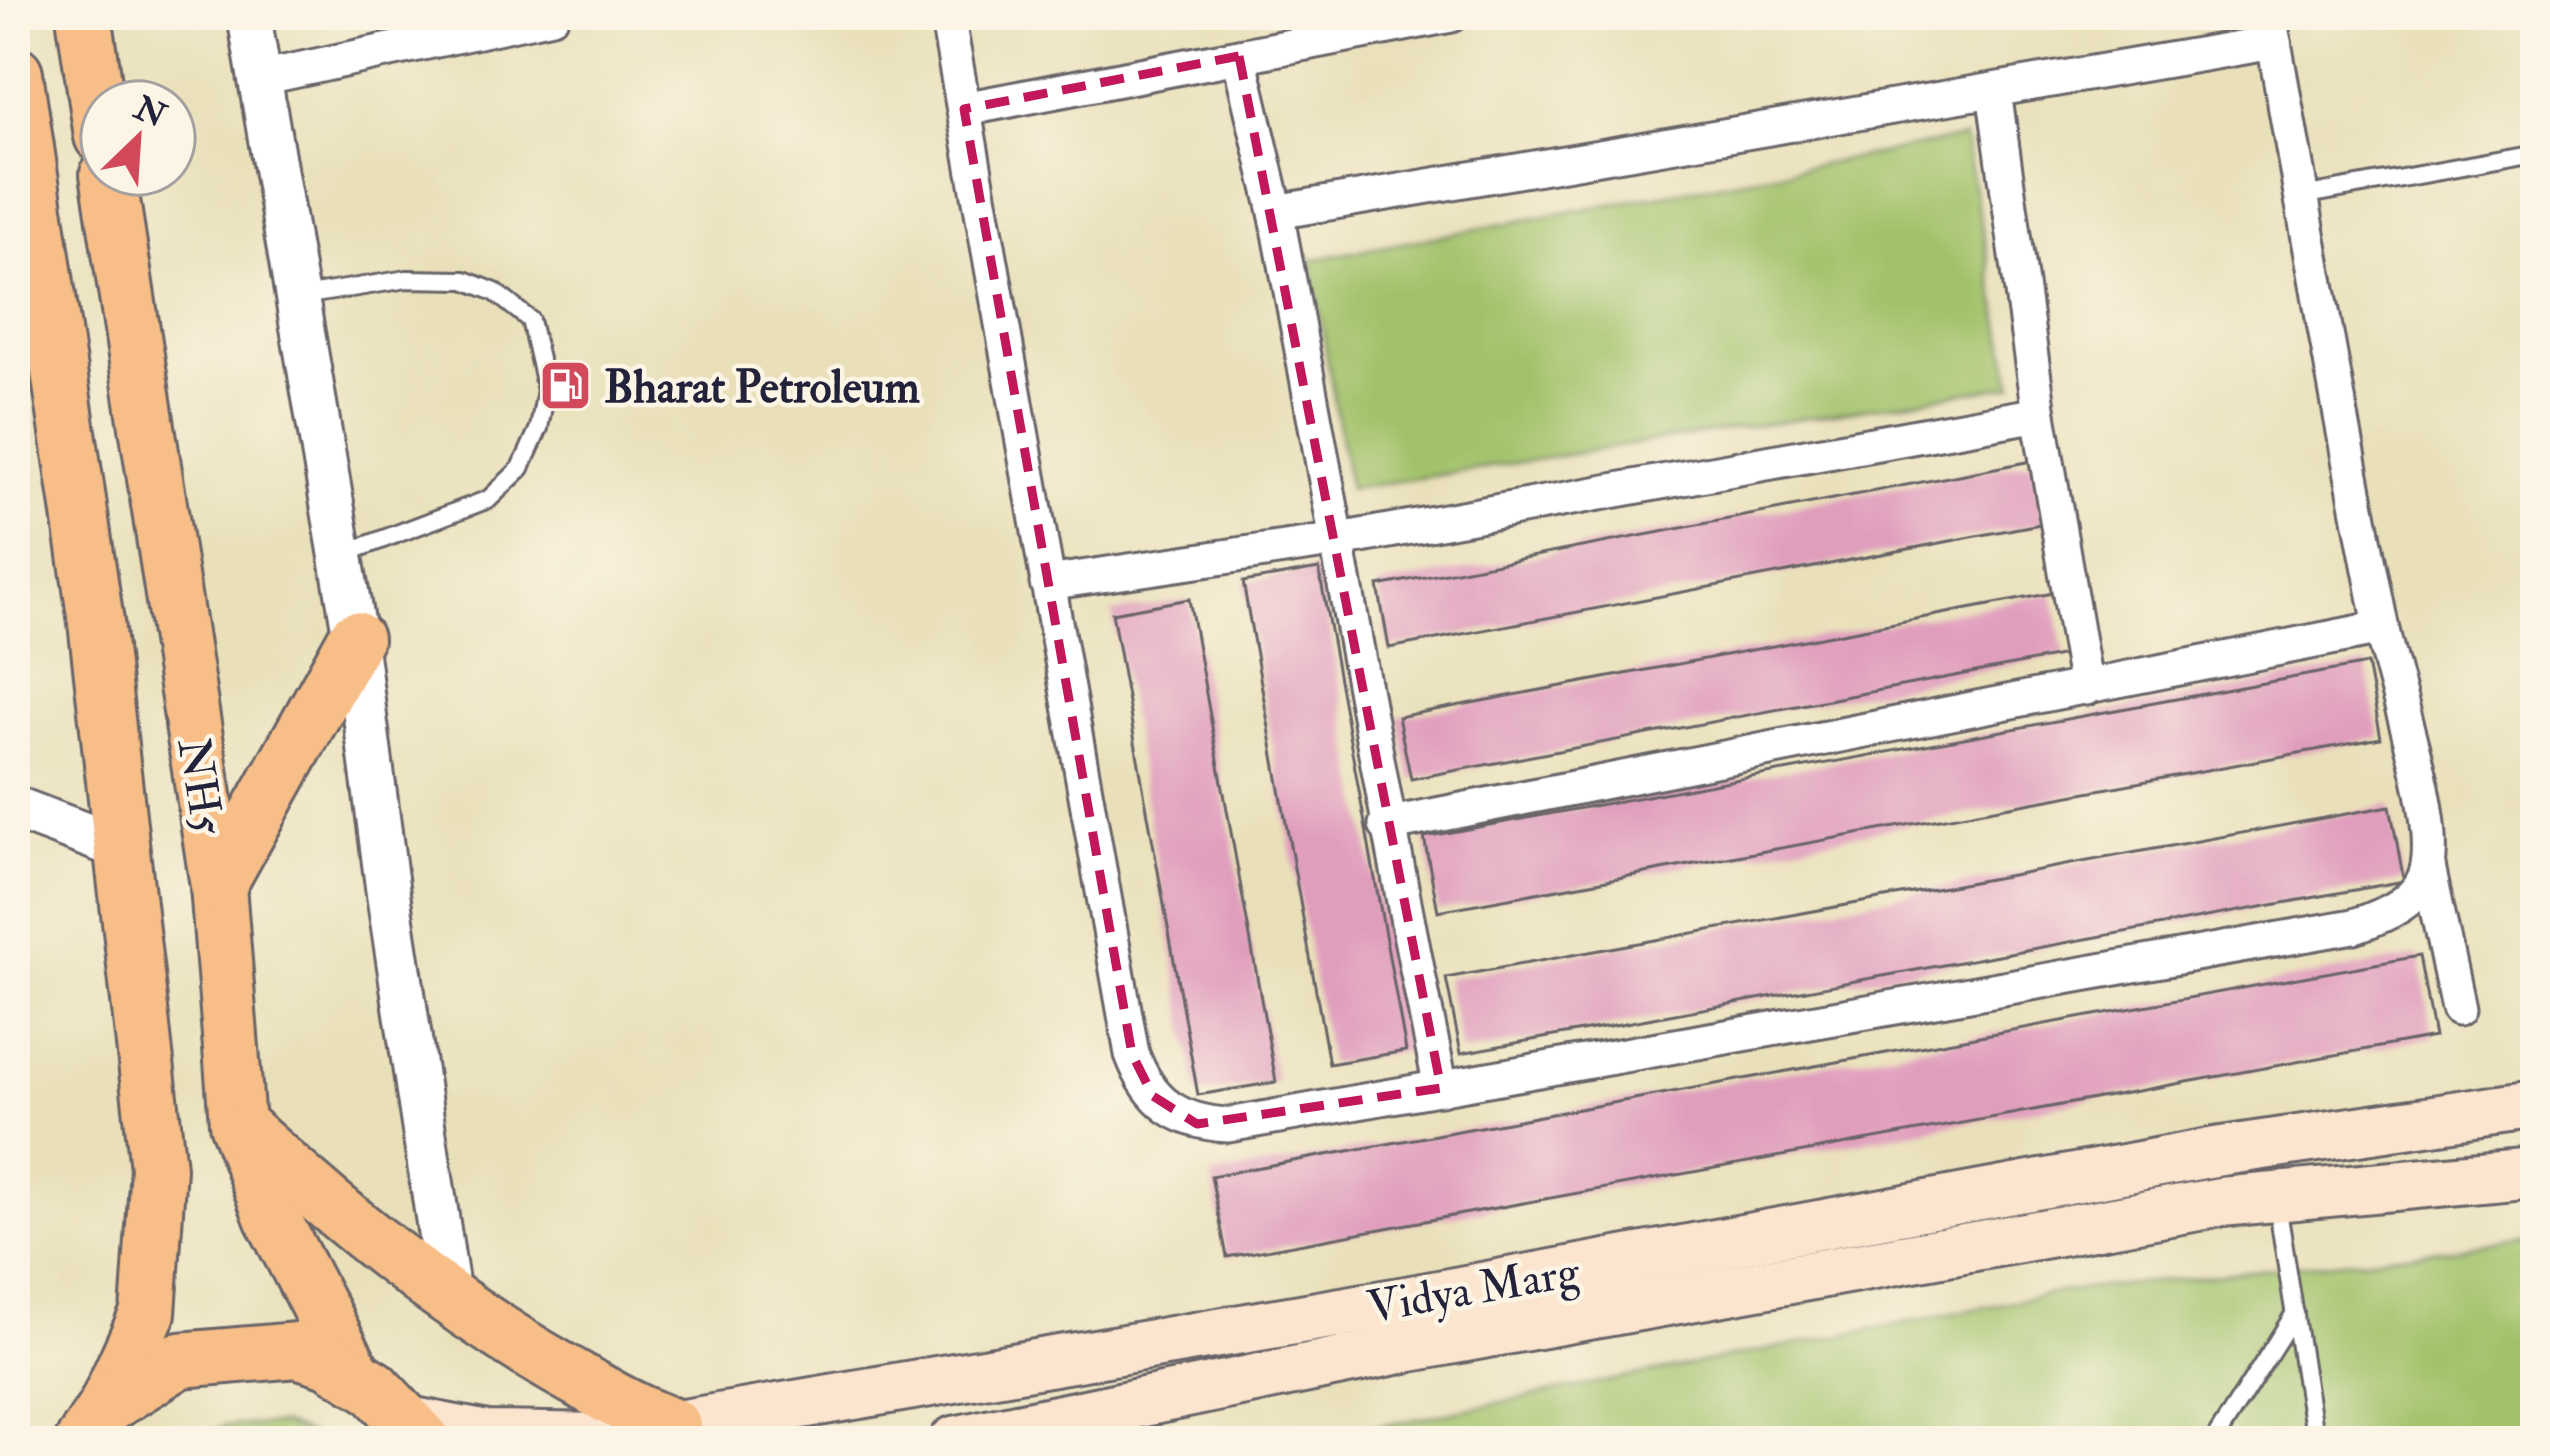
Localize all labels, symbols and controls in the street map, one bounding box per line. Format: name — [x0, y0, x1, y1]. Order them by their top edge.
north arrow — [78, 78, 198, 198]
text: N — [127, 87, 173, 137]
fuel station icon: Bharat Petroleum — [537, 358, 593, 414]
place label: Bharat Petroleum — [604, 360, 920, 416]
street label: NH5 — [165, 734, 235, 839]
street label: Vidya Marg — [1363, 1244, 1584, 1336]

